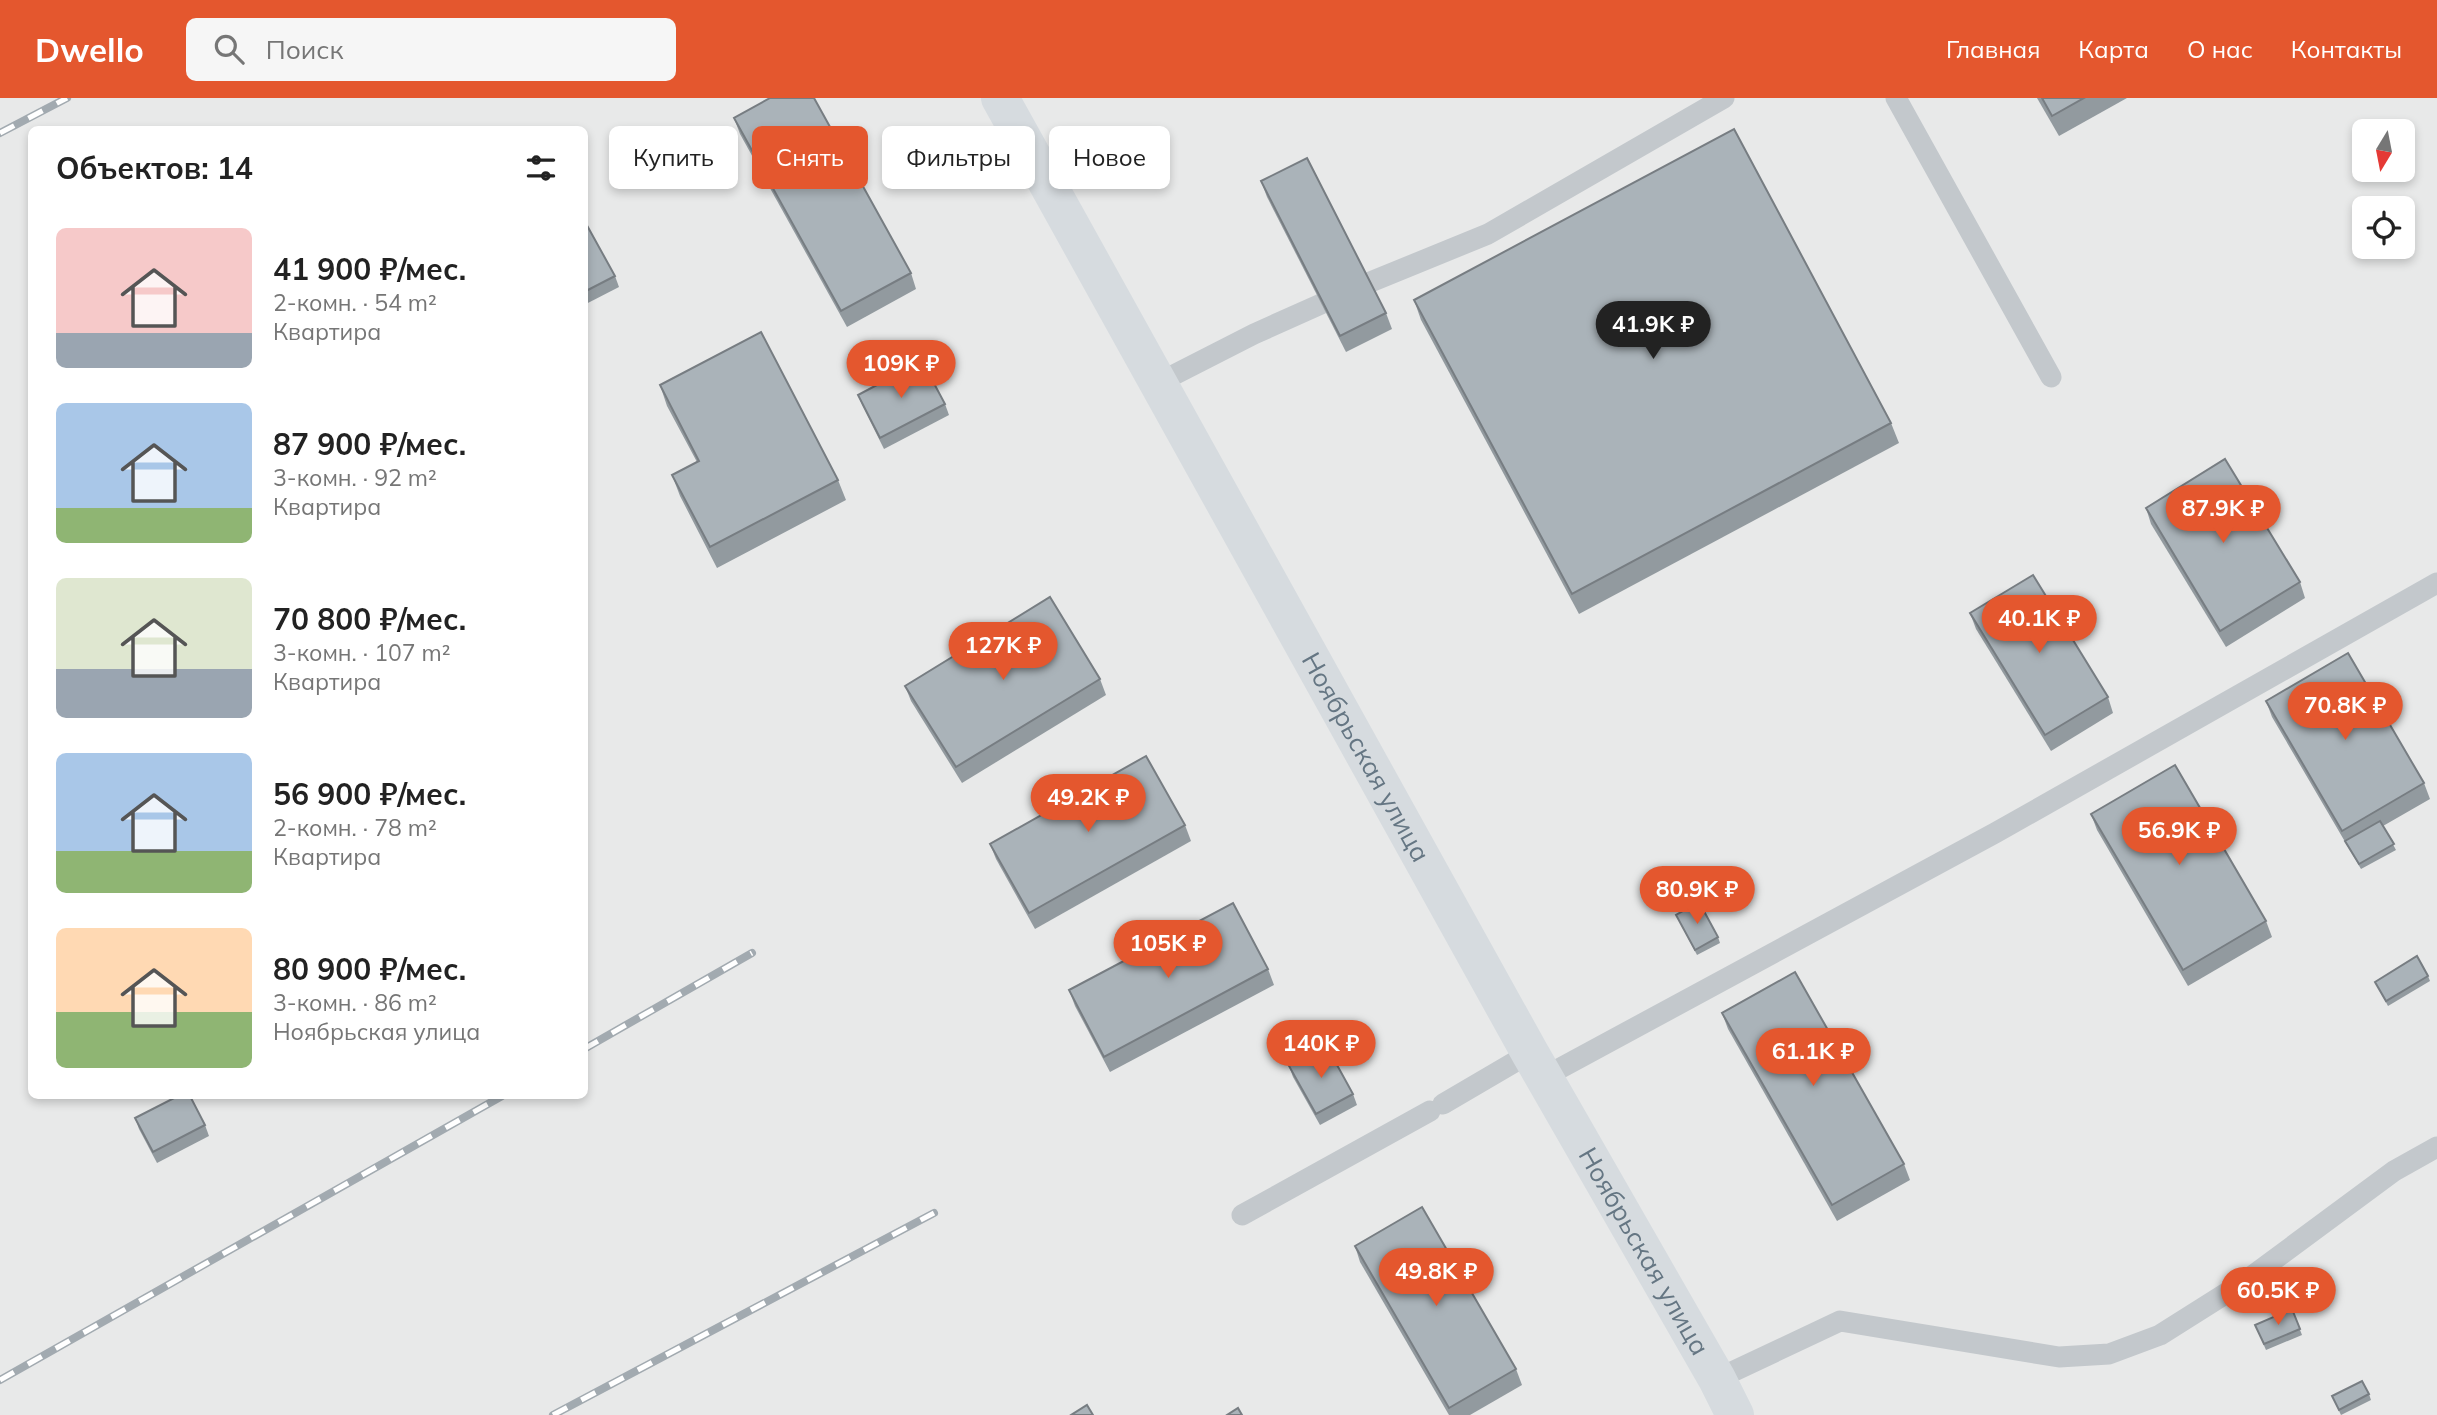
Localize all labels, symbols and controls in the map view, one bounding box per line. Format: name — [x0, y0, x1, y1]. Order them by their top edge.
search box — [186, 18, 676, 81]
text: Dwello — [35, 29, 144, 70]
icon: search — [210, 30, 248, 68]
text: Поиск — [266, 33, 343, 66]
text: Главная — [1946, 34, 2040, 64]
text: Карта — [2078, 34, 2149, 64]
text: О нас — [2187, 34, 2253, 64]
text: Контакты — [2291, 34, 2402, 64]
north arrow — [2352, 119, 2415, 182]
map controls — [2352, 119, 2415, 259]
chip: Купить — [609, 126, 738, 189]
chip: Снять — [752, 126, 868, 189]
chip: Фильтры — [882, 126, 1035, 189]
chip: Новое — [1049, 126, 1170, 189]
text: Объектов: 14 — [56, 149, 253, 187]
icon: filters — [522, 149, 560, 187]
button: locate — [2352, 196, 2415, 259]
text: 41 900 ₽/мес. — [273, 250, 466, 288]
icon: home — [112, 256, 196, 340]
text: 2-комн. · 54 m² — [273, 288, 437, 317]
pin: 41.9K ₽ — [1588, 302, 1718, 361]
text: 41.9K ₽ — [1612, 309, 1694, 338]
text: Квартира — [273, 317, 381, 346]
pin: 109K ₽ — [844, 341, 958, 400]
text: 109K ₽ — [863, 348, 939, 377]
text: 87 900 ₽/мес. — [273, 425, 466, 463]
icon: home — [112, 431, 196, 515]
text: 3-комн. · 92 m² — [273, 463, 437, 492]
pin: 87.9K ₽ — [2158, 486, 2288, 545]
text: Квартира — [273, 492, 381, 521]
text: 87.9K ₽ — [2182, 493, 2264, 522]
pin: 40.1K ₽ — [1974, 596, 2104, 655]
text: 70 800 ₽/мес. — [273, 600, 466, 638]
text: 40.1K ₽ — [1998, 603, 2080, 632]
icon: home — [112, 606, 196, 690]
pin: 127K ₽ — [946, 622, 1060, 682]
text: 127K ₽ — [965, 630, 1041, 659]
text: 3-комн. · 107 m² — [273, 638, 451, 667]
street label: Ноябрьская улица — [1295, 647, 1438, 868]
text: Квартира — [273, 667, 381, 696]
pin: 70.8K ₽ — [2280, 682, 2410, 742]
text: 70.8K ₽ — [2304, 690, 2386, 719]
pin: 49.2K ₽ — [1023, 774, 1153, 834]
text: 56 900 ₽/мес. — [273, 775, 466, 813]
icon: home — [112, 781, 196, 865]
text: 49.2K ₽ — [1047, 782, 1129, 811]
pin: 56.9K ₽ — [2114, 808, 2244, 867]
text: 2-комн. · 78 m² — [273, 813, 437, 842]
text: 56.9K ₽ — [2138, 815, 2220, 844]
text: Квартира — [273, 842, 381, 871]
pin: 80.9K ₽ — [1632, 866, 1762, 926]
text: 80.9K ₽ — [1656, 874, 1738, 903]
pin: 105K ₽ — [1111, 920, 1225, 980]
text: 105K ₽ — [1130, 928, 1206, 957]
text: 80 900 ₽/мес. — [273, 950, 466, 988]
icon: home — [112, 956, 196, 1040]
text: 3-комн. · 86 m² — [273, 988, 437, 1017]
text: Ноябрьская улица — [273, 1017, 480, 1046]
pin: 140K ₽ — [1264, 1020, 1378, 1080]
text: 140K ₽ — [1283, 1028, 1359, 1057]
pin: 61.1K ₽ — [1748, 1028, 1878, 1088]
text: 61.1K ₽ — [1772, 1036, 1854, 1065]
street label: Ноябрьская улица — [1572, 1141, 1717, 1361]
pin: 49.8K ₽ — [1371, 1248, 1501, 1308]
text: 49.8K ₽ — [1395, 1256, 1477, 1285]
pin: 60.5K ₽ — [2213, 1268, 2343, 1327]
text: 60.5K ₽ — [2237, 1275, 2319, 1304]

